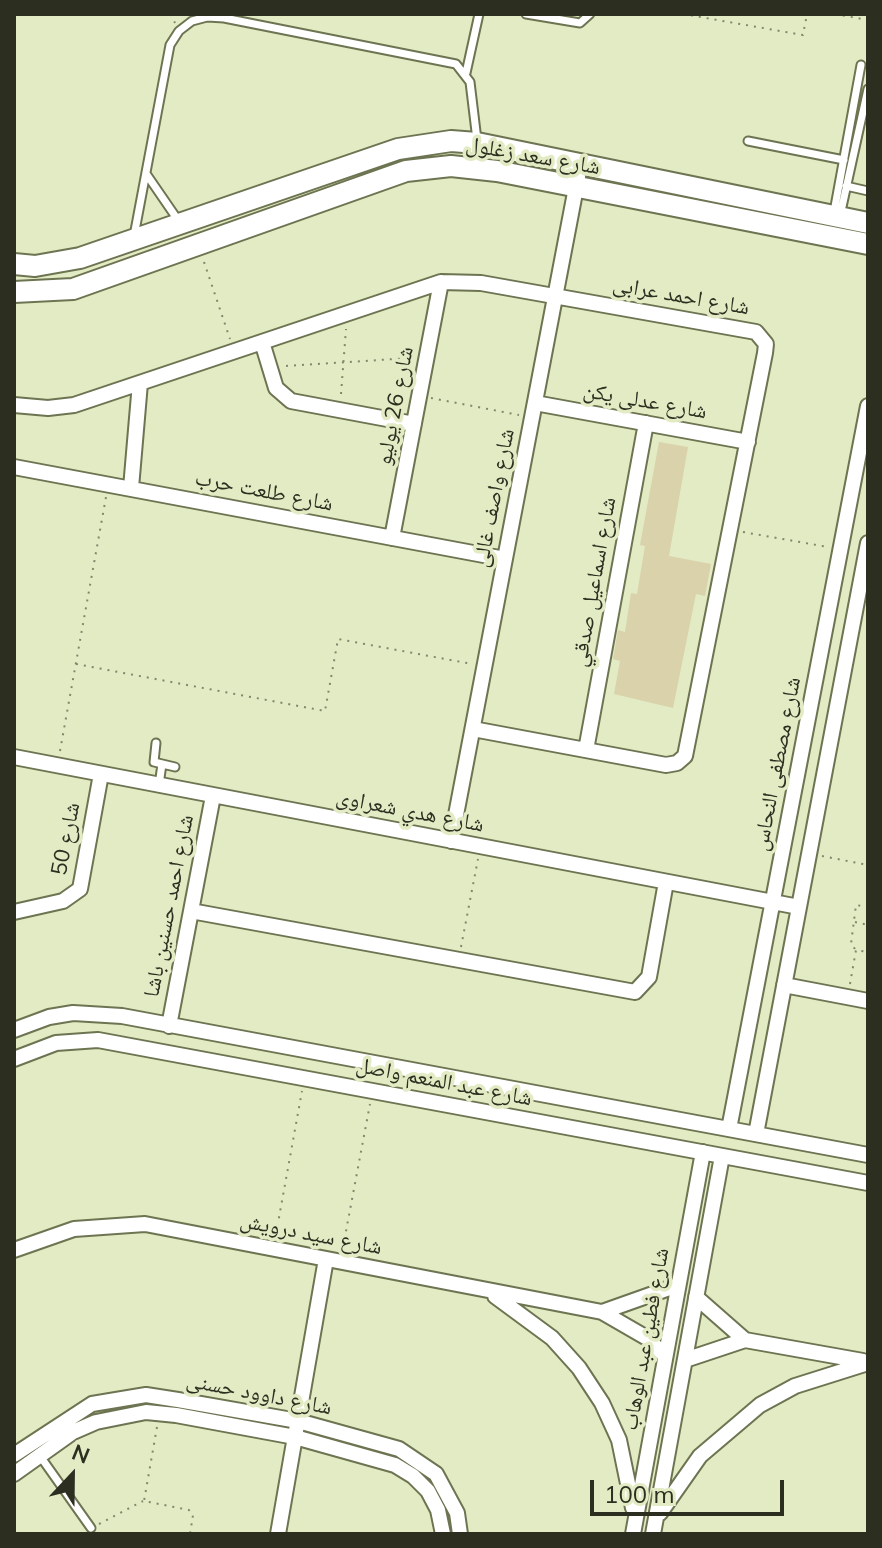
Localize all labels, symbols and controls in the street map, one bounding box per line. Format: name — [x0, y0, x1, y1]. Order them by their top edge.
street label: شارع سعد زغلول — [464, 131, 602, 181]
street label: شارع احمد عرابى — [611, 271, 751, 321]
street label: شارع 26 يوليو — [371, 344, 419, 468]
street label: شارع عدلى يكن — [581, 377, 709, 425]
street label: شارع واصف غالى — [468, 426, 520, 570]
street label: شارع طلعت حرب — [193, 465, 335, 517]
street label: شارع اسماعيل صدقي — [566, 495, 622, 669]
street label: شارع مصطفى النحاس — [747, 675, 807, 853]
street label: شارع هدي شعراوى — [334, 784, 486, 838]
street label: شارع 50 — [46, 800, 86, 878]
street label: شارع احمد حسنين باشا — [138, 813, 200, 999]
street label: شارع عبد المنعم واصل — [354, 1052, 534, 1112]
street label: شارع سيد درويش — [238, 1207, 384, 1261]
street label: شارع فطين عبد الوهاب — [617, 1246, 675, 1432]
street label: شارع داوود حسنى — [184, 1367, 334, 1421]
north arrow — [32, 1436, 112, 1516]
text: N — [68, 1438, 94, 1470]
scale bar — [594, 1464, 788, 1514]
text: 100 m — [604, 1479, 675, 1509]

